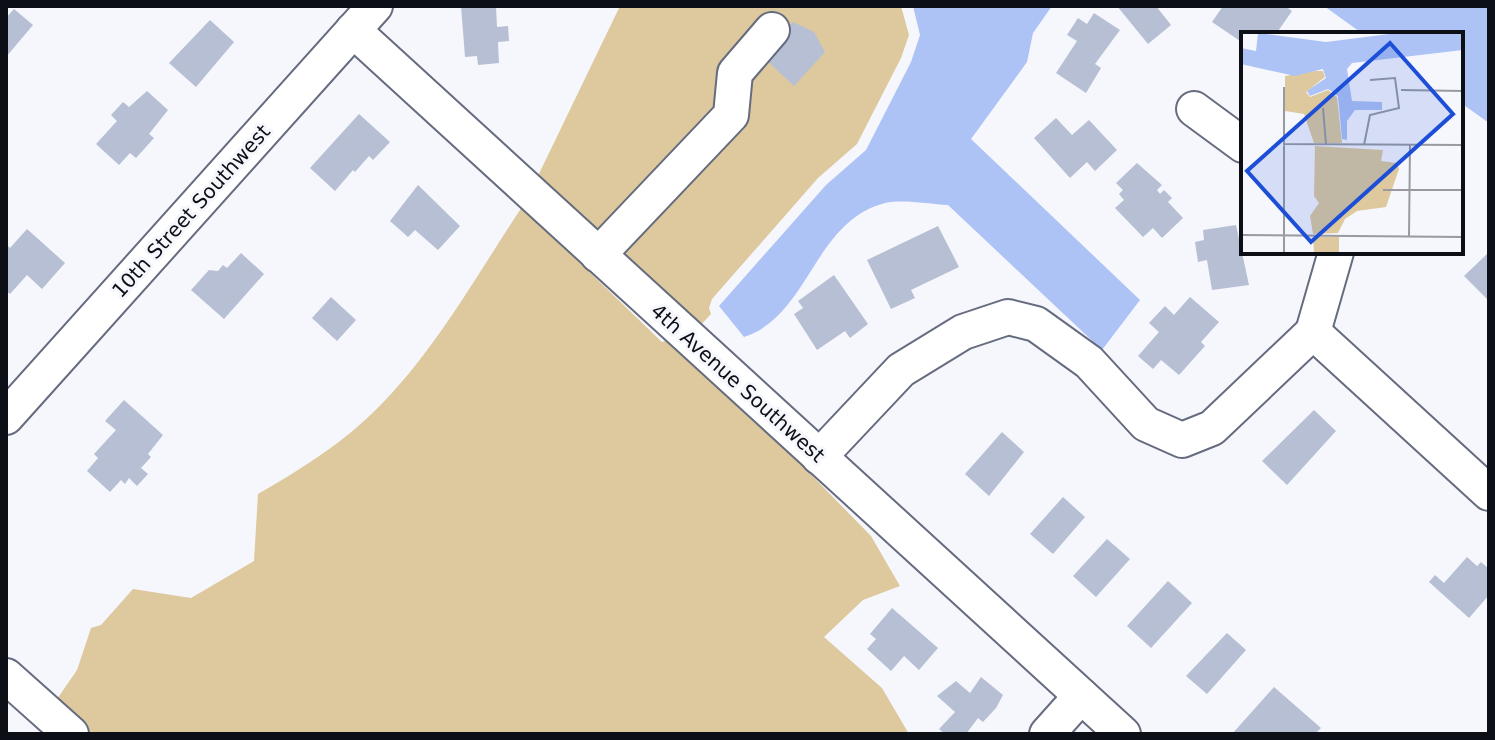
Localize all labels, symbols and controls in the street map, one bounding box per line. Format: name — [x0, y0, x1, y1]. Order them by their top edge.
inset map — [1241, 32, 1463, 254]
street label: 10th Street Southwest — [107, 119, 275, 302]
street label: 4th Avenue Southwest — [646, 299, 830, 467]

